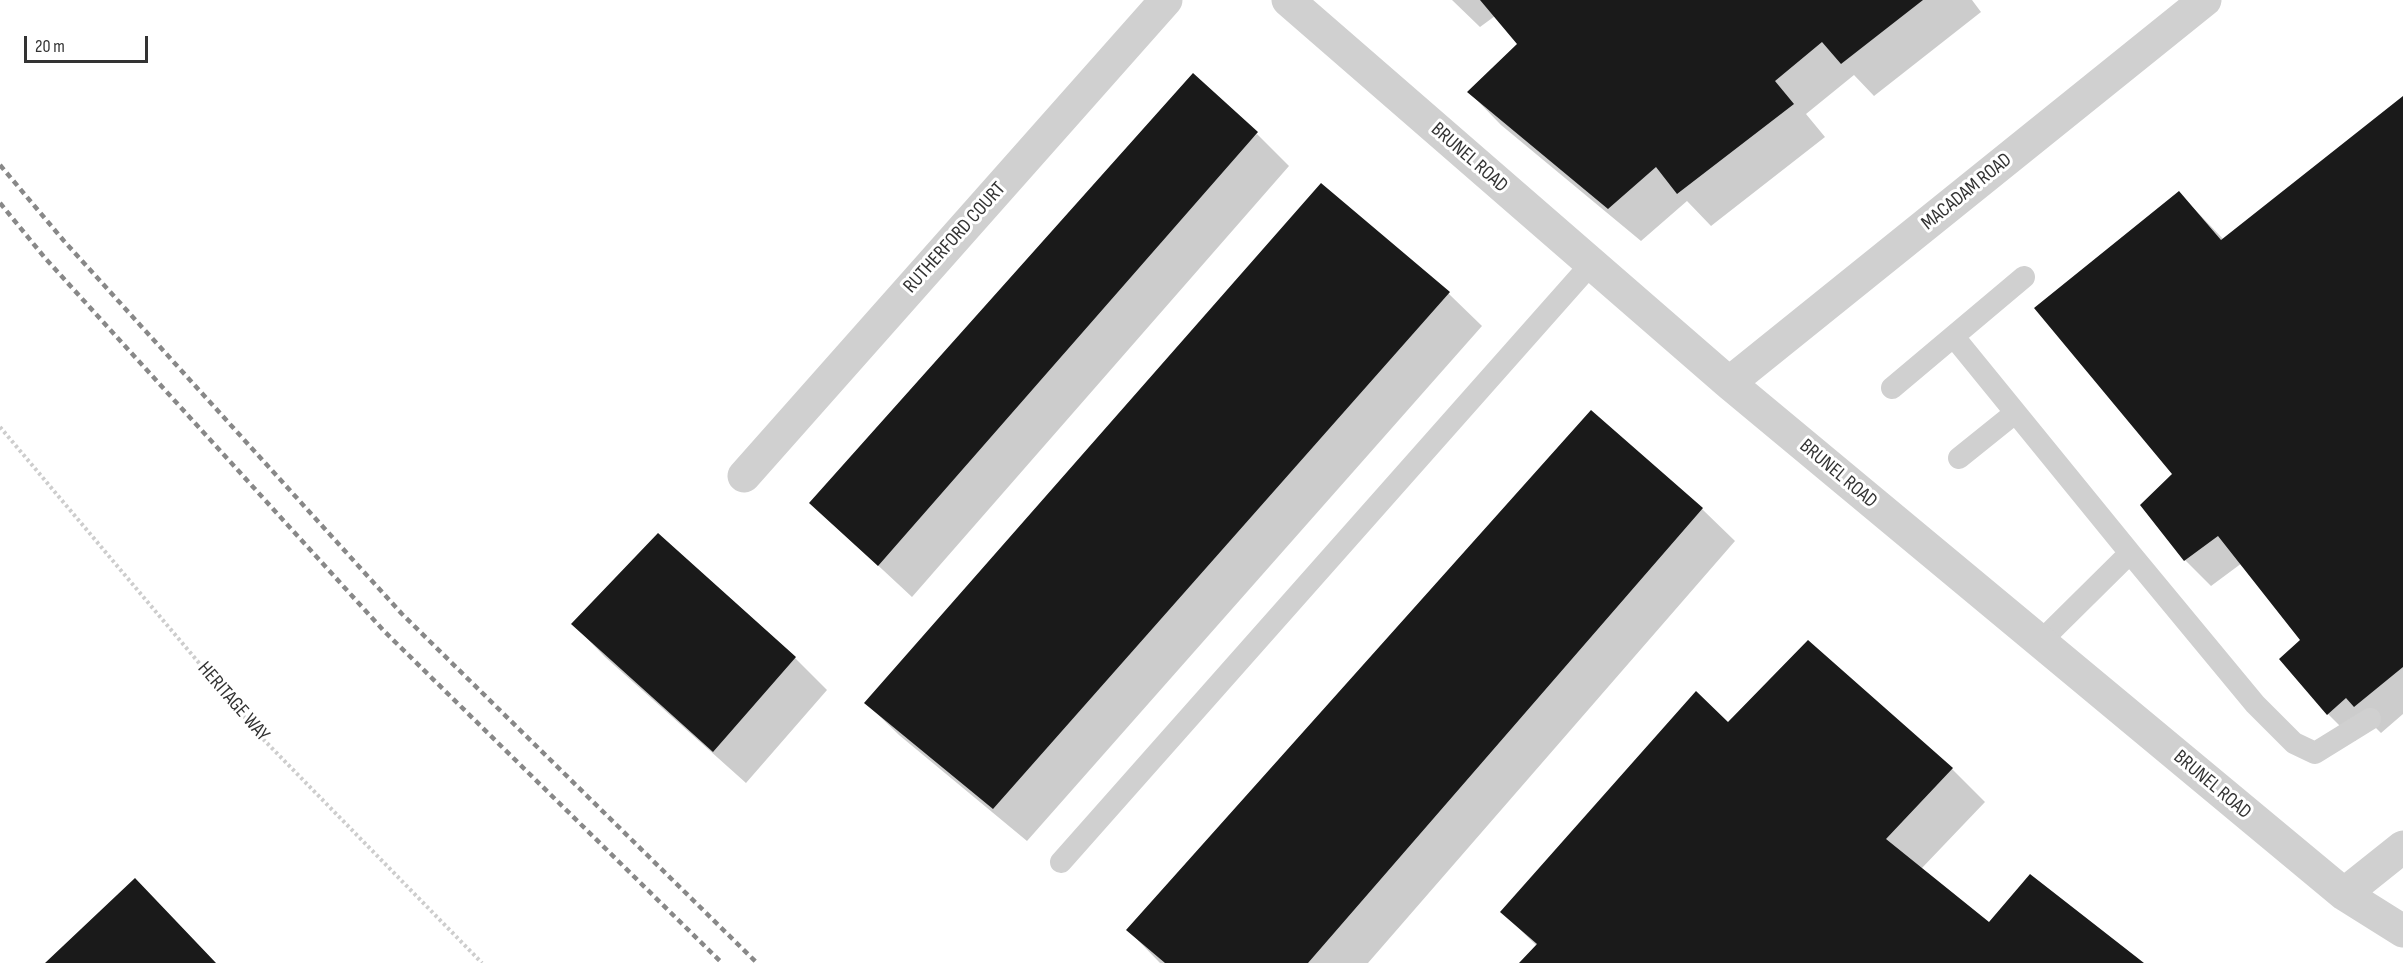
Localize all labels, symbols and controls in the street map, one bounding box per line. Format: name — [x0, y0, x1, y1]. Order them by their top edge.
scale bar — [27, 24, 152, 62]
text: 20 m — [35, 36, 65, 57]
street label: BRUNEL ROAD — [1426, 118, 1512, 198]
street label: MACADAM ROAD — [1917, 148, 2017, 236]
street label: RUTHERFORD COURT — [899, 178, 1011, 298]
street label: BRUNEL ROAD — [1794, 435, 1882, 513]
street label: HERITAGE WAY — [192, 657, 274, 747]
street label: BRUNEL ROAD — [2168, 746, 2256, 824]

